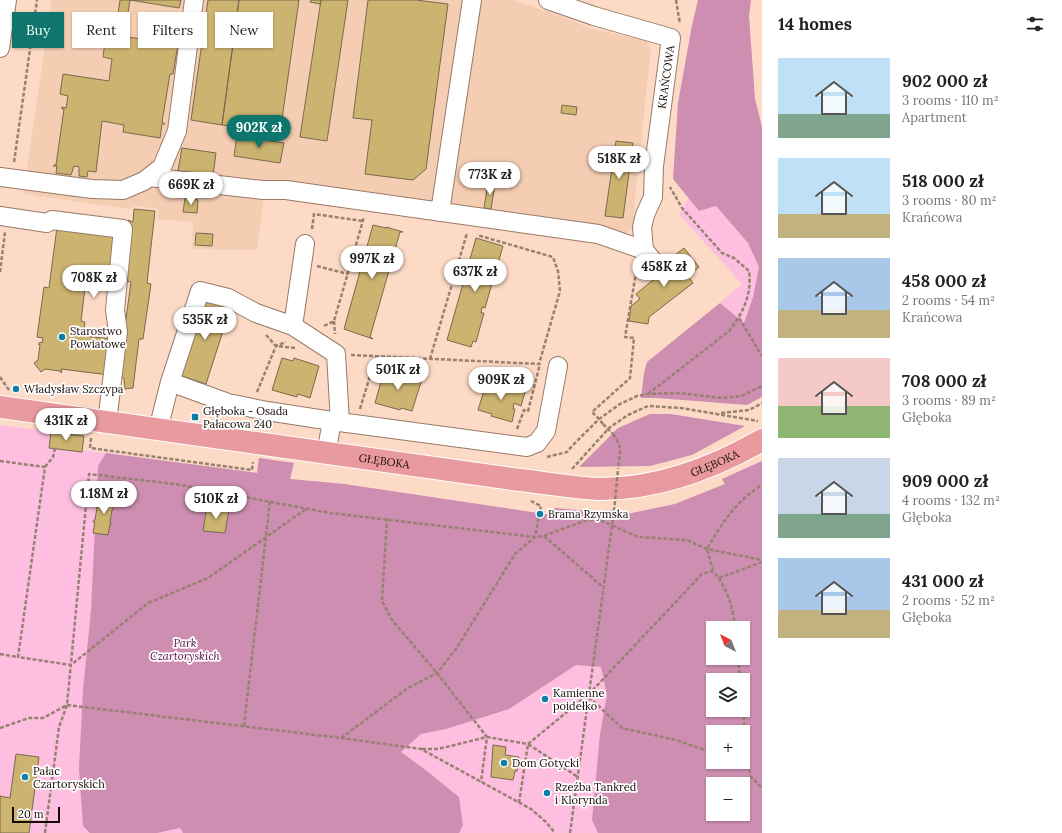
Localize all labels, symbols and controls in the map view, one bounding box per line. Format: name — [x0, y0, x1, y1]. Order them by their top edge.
chip: Buy — [12, 12, 64, 48]
chip: Rent — [72, 12, 130, 48]
chip: Filters — [138, 12, 207, 48]
chip: New — [215, 12, 273, 48]
text: 14 homes — [778, 13, 852, 35]
icon: filters — [1024, 13, 1046, 35]
street label: KRAŃCOWA — [655, 43, 678, 110]
text: 902 000 zł — [902, 70, 987, 92]
icon: home — [810, 74, 858, 122]
text: 3 rooms · 110 m² — [902, 92, 999, 109]
text: Apartment — [902, 109, 967, 126]
pin: 902K zł — [222, 115, 296, 149]
text: 902K zł — [236, 119, 282, 136]
pin: 518K zł — [582, 146, 656, 180]
text: 518K zł — [597, 150, 641, 167]
pin: 773K zł — [453, 162, 527, 196]
text: 773K zł — [468, 166, 512, 183]
text: 518 000 zł — [902, 170, 984, 192]
pin: 669K zł — [154, 172, 228, 206]
icon: home — [810, 174, 858, 222]
text: 669K zł — [168, 176, 214, 193]
text: 3 rooms · 80 m² — [902, 192, 997, 209]
text: Krańcowa — [902, 209, 962, 226]
pin: 997K zł — [335, 246, 409, 280]
text: 997K zł — [350, 250, 394, 267]
pin: 458K zł — [627, 254, 701, 288]
text: 458K zł — [641, 258, 687, 275]
pin: 637K zł — [438, 259, 512, 293]
text: 637K zł — [453, 263, 497, 280]
pin: 708K zł — [57, 265, 131, 299]
text: 708K zł — [71, 269, 117, 286]
text: 458 000 zł — [902, 270, 986, 292]
icon: home — [810, 274, 858, 322]
text: 2 rooms · 54 m² — [902, 292, 995, 309]
pin: 535K zł — [168, 307, 242, 341]
text: Krańcowa — [902, 309, 962, 326]
text: 535K zł — [182, 311, 228, 328]
place label: Starostwo Powiatowe — [70, 324, 126, 351]
marker: Starostwo Powiatowe — [57, 332, 67, 342]
pin: 501K zł — [361, 357, 435, 391]
text: 501K zł — [376, 361, 420, 378]
pin: 909K zł — [464, 367, 538, 401]
text: 708 000 zł — [902, 370, 986, 392]
text: 909K zł — [478, 371, 524, 388]
icon: home — [810, 374, 858, 422]
place label: Władysław Szczypa — [24, 382, 124, 396]
marker: Władysław Szczypa — [11, 384, 21, 394]
text: 3 rooms · 89 m² — [902, 392, 996, 409]
place label: Głęboka - Osada Pałacowa 240 — [203, 404, 288, 431]
pin: 431K zł — [29, 408, 103, 442]
text: Głęboka — [902, 409, 952, 426]
text: 431K zł — [44, 412, 88, 429]
marker: Głęboka - Osada Pałacowa 240 — [190, 412, 200, 422]
street label: GŁĘBOKA — [688, 446, 742, 479]
street label: GŁĘBOKA — [358, 451, 412, 472]
text: 909 000 zł — [902, 470, 988, 492]
icon: home — [810, 474, 858, 522]
pin: 1.18M zł — [63, 481, 145, 515]
text: 1.18M zł — [80, 485, 128, 502]
pin: 510K zł — [179, 486, 253, 520]
text: 510K zł — [194, 490, 238, 507]
text: 4 rooms · 132 m² — [902, 492, 1000, 509]
place label: Brama Rzymska — [548, 507, 629, 521]
marker: Brama Rzymska — [535, 509, 545, 519]
text: Głęboka — [902, 509, 952, 526]
text: 431 000 zł — [902, 570, 984, 592]
icon: home — [810, 574, 858, 622]
text: 2 rooms · 52 m² — [902, 592, 995, 609]
text: Głęboka — [902, 609, 952, 626]
north arrow — [706, 621, 750, 665]
map controls — [706, 621, 750, 821]
park label: Park Czartoryskich — [150, 636, 221, 663]
button: layers — [706, 673, 750, 717]
place label: Kamienne poidełko — [553, 686, 604, 713]
marker: Kamienne poidełko — [540, 694, 550, 704]
button: + — [706, 725, 750, 769]
place label: Dom Gotycki — [512, 756, 579, 770]
marker: Dom Gotycki — [499, 758, 509, 768]
place label: Pałac Czartoryskich — [33, 764, 105, 791]
marker: Pałac Czartoryskich — [20, 772, 30, 782]
button: − — [706, 777, 750, 821]
place label: Rzeźba Tankred i Klorynda — [555, 780, 637, 807]
marker: Rzeźba Tankred i Klorynda — [542, 788, 552, 798]
scale bar — [12, 805, 60, 824]
text: 20 m — [18, 807, 43, 821]

